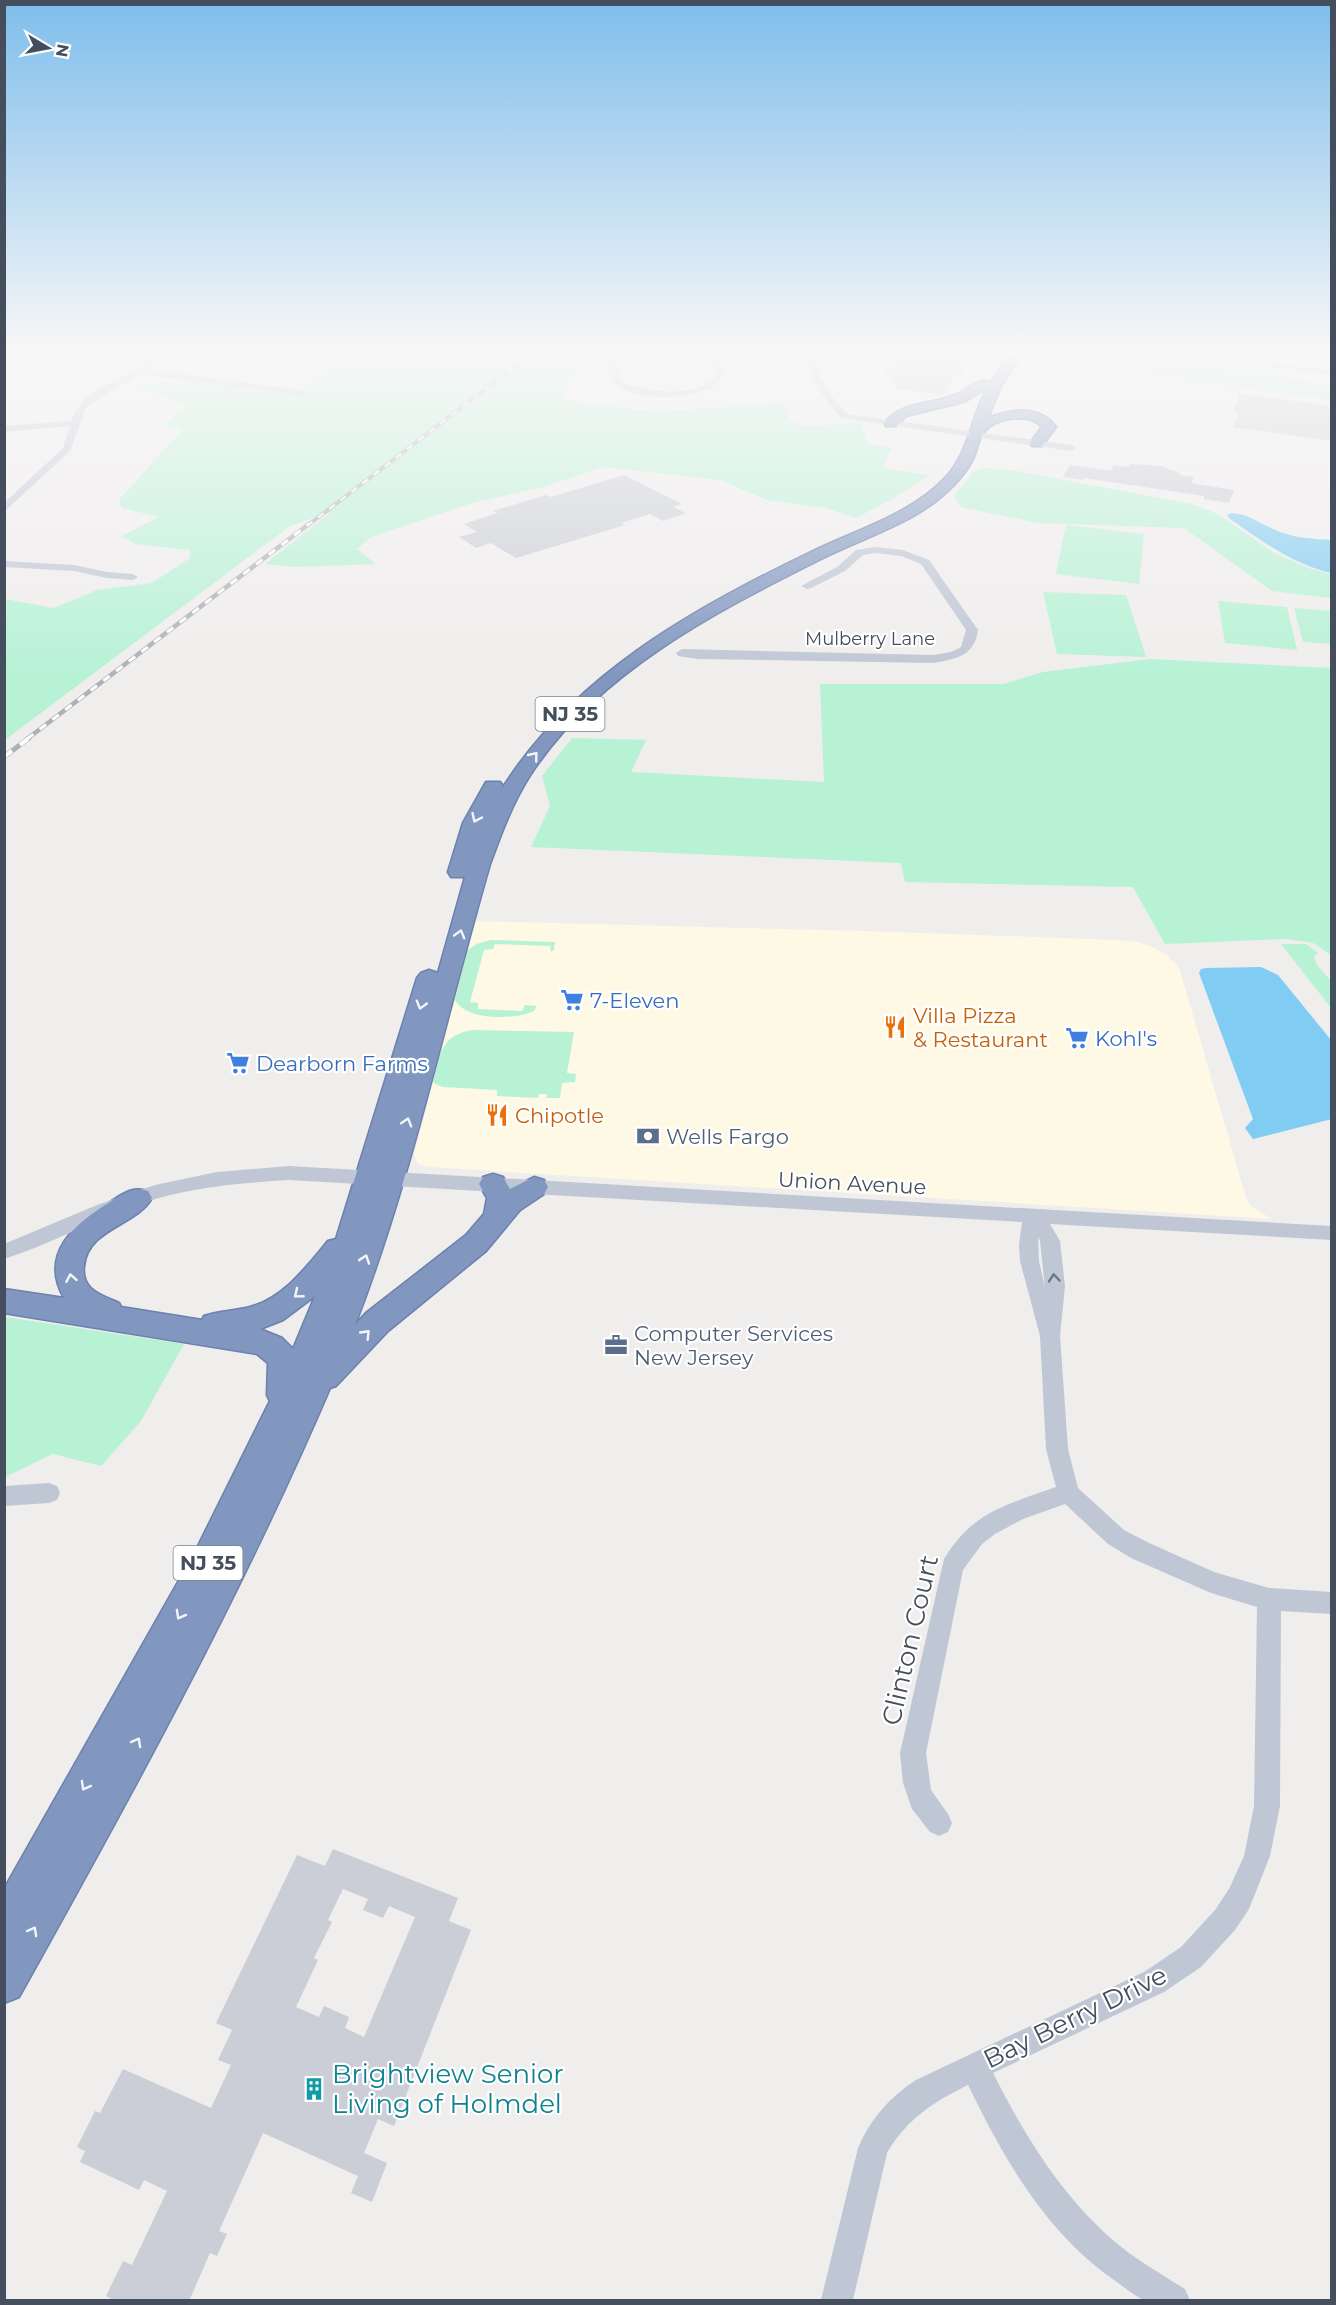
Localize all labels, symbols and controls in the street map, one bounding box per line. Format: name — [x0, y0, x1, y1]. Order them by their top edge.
north arrow — [18, 18, 78, 78]
text: N — [52, 42, 73, 59]
street label: Mulberry Lane — [805, 628, 935, 650]
road number: NJ 35 — [536, 697, 604, 731]
one-way arrow — [527, 751, 538, 762]
one-way arrow — [472, 812, 484, 823]
one-way arrow — [453, 929, 465, 940]
supermarket icon: 7-Eleven — [559, 987, 585, 1013]
place label: 7-Eleven — [590, 988, 679, 1013]
one-way arrow — [416, 999, 428, 1010]
place label: Villa Pizza & Restaurant — [913, 1003, 1048, 1052]
restaurant icon: Villa Pizza & Restaurant — [882, 1014, 908, 1040]
supermarket icon: Kohl's — [1064, 1025, 1090, 1051]
place label: Kohl's — [1095, 1026, 1157, 1051]
supermarket icon: Dearborn Farms — [225, 1050, 251, 1076]
place label: Dearborn Farms — [256, 1051, 428, 1076]
restaurant icon: Chipotle — [484, 1102, 510, 1128]
place label: Chipotle — [515, 1103, 604, 1128]
one-way arrow — [400, 1117, 412, 1128]
bank icon: Wells Fargo — [635, 1123, 661, 1149]
place label: Wells Fargo — [666, 1124, 789, 1149]
street label: Union Avenue — [777, 1167, 927, 1199]
one-way arrow — [357, 1254, 370, 1265]
one-way arrow — [65, 1273, 78, 1283]
one-way arrow — [1048, 1273, 1061, 1282]
one-way arrow — [294, 1287, 305, 1298]
place label: Computer Services New Jersey — [634, 1321, 833, 1370]
one-way arrow — [359, 1330, 370, 1340]
office icon: Computer Services New Jersey — [603, 1332, 629, 1358]
road number: NJ 35 — [174, 1546, 242, 1580]
street label: Clinton Court — [875, 1552, 945, 1728]
one-way arrow — [176, 1609, 187, 1619]
one-way arrow — [130, 1737, 141, 1748]
one-way arrow — [81, 1780, 92, 1790]
one-way arrow — [26, 1927, 37, 1937]
street label: Bay Berry Drive — [978, 1959, 1172, 2075]
place label: Brightview Senior Living of Holmdel — [332, 2058, 564, 2120]
building icon: Brightview Senior Living of Holmdel — [301, 2076, 327, 2102]

